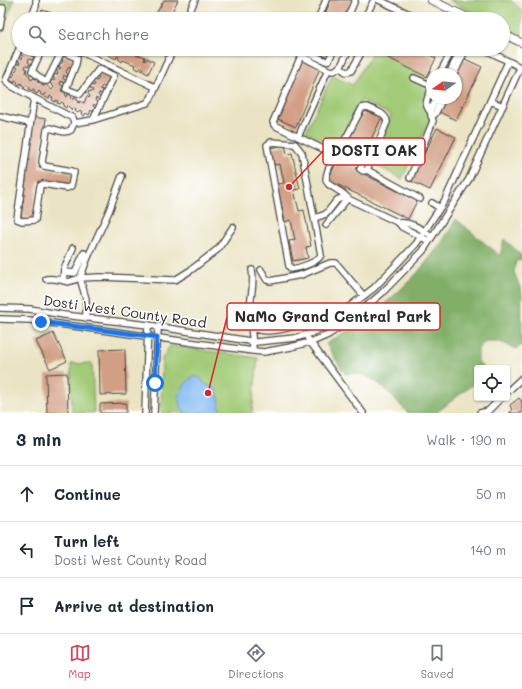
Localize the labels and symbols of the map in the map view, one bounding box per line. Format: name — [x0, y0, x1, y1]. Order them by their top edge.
north arrow — [426, 68, 462, 104]
callout: DOSTI OAK — [323, 138, 425, 165]
text: DOSTI OAK — [331, 140, 418, 160]
street label: Dosti West County Road — [42, 290, 208, 332]
callout: NaMo Grand Central Park — [227, 303, 440, 330]
text: NaMo Grand Central Park — [235, 306, 431, 326]
route end — [32, 313, 50, 331]
route start — [146, 374, 164, 392]

